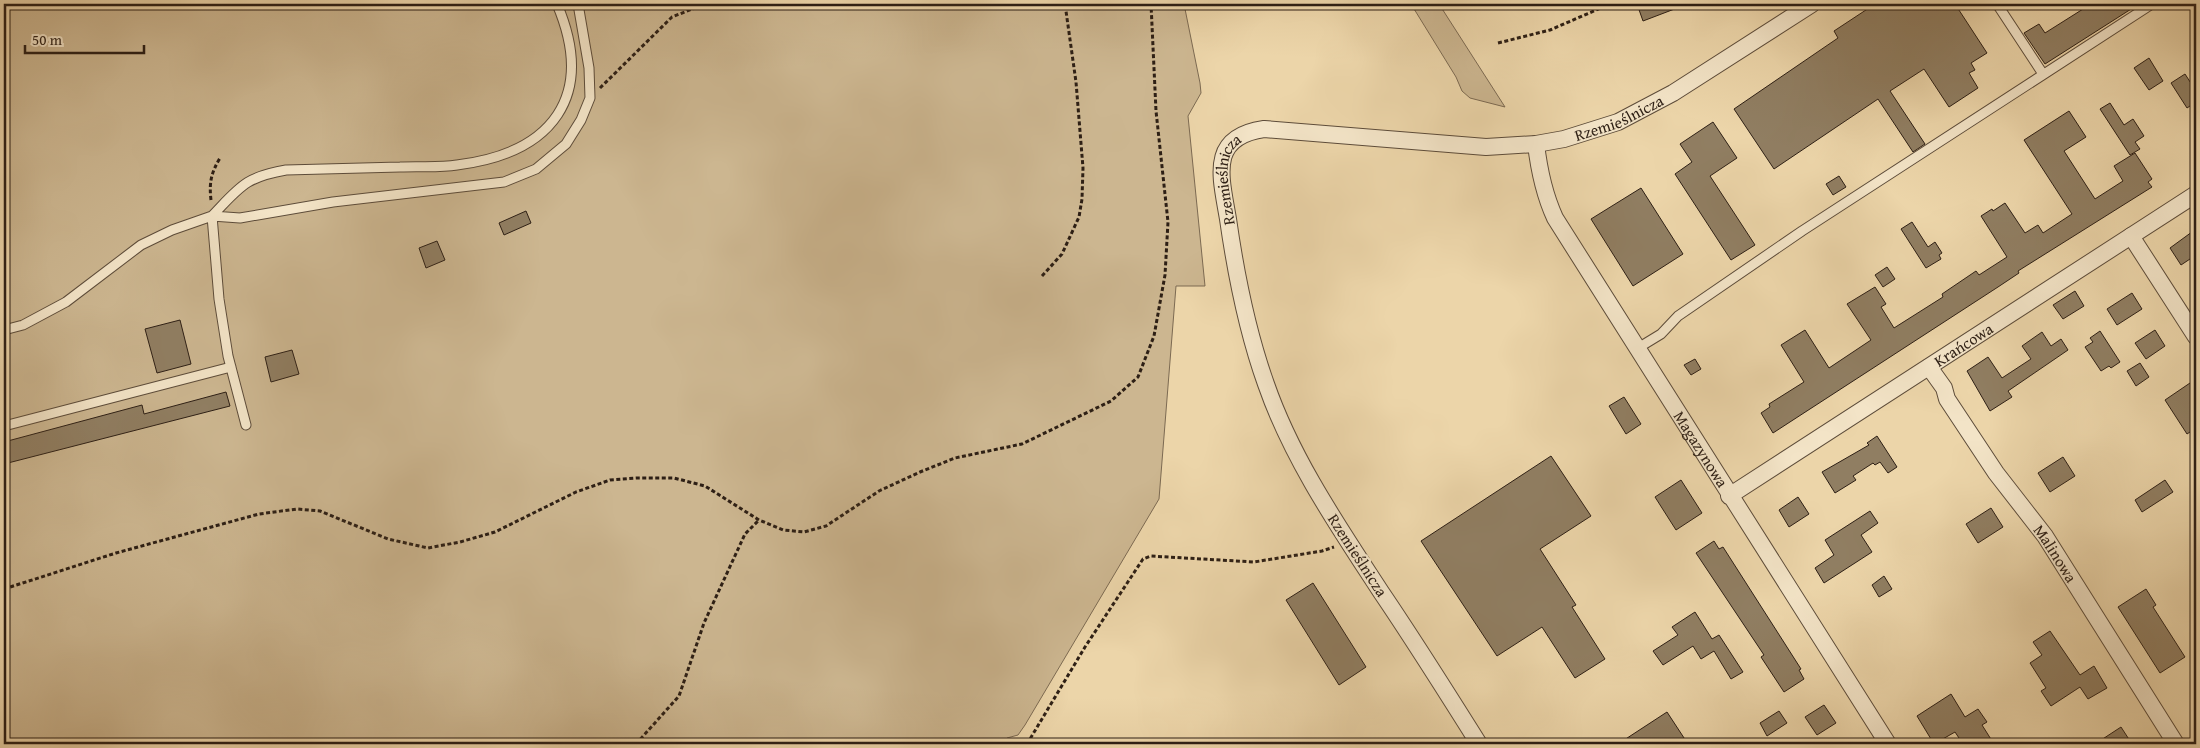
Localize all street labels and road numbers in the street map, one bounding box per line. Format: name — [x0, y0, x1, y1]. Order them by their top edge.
street label: Rzemieślnicza — [1571, 88, 1668, 147]
street label: Rzemieślnicza — [1209, 127, 1246, 227]
street label: Krańcowa — [1929, 316, 1998, 373]
street label: Magazynowa — [1668, 406, 1735, 492]
street label: Rzemieślnicza — [1322, 509, 1394, 602]
street label: Malinowa — [2028, 519, 2084, 587]

